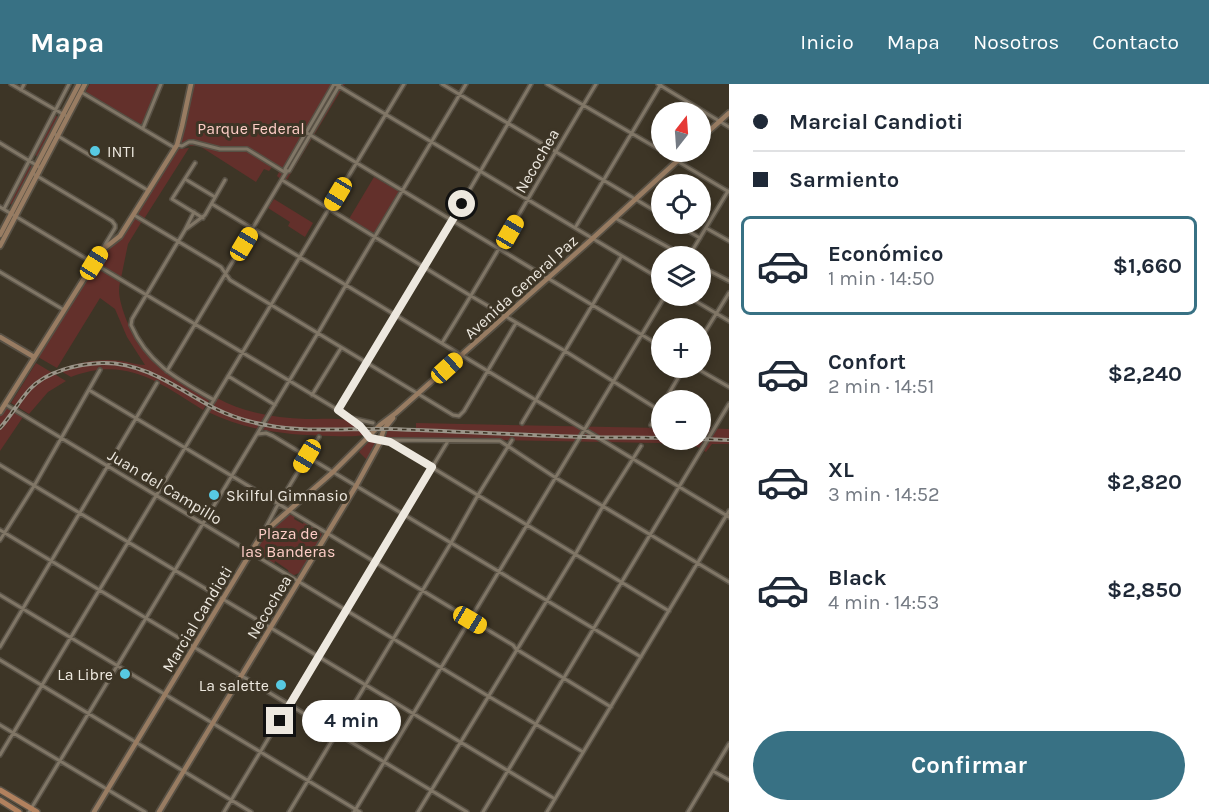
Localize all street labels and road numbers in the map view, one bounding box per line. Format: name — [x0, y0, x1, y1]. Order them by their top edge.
street label: Necochea — [511, 125, 563, 197]
street label: Avenida General Paz — [460, 231, 582, 343]
street label: Juan del Campillo — [104, 445, 226, 529]
street label: Marcial Candioti — [158, 563, 236, 675]
street label: Necochea — [243, 572, 295, 642]

